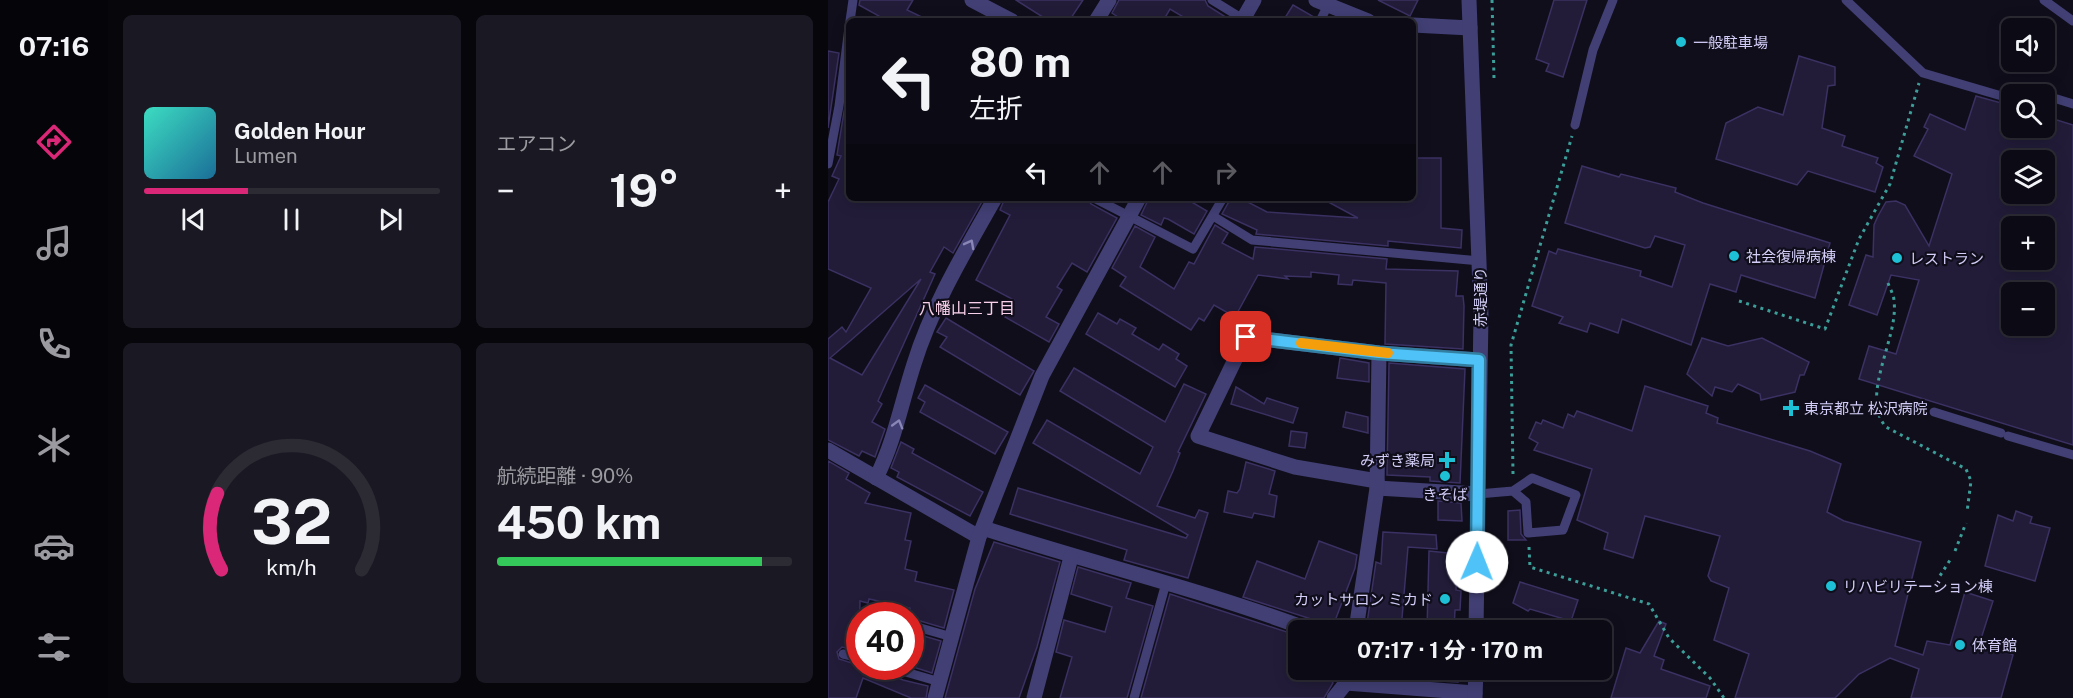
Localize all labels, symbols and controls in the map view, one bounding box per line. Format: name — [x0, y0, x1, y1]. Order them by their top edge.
map controls — [2001, 18, 2055, 336]
button: sound — [2001, 18, 2055, 72]
text: 07:16 — [19, 30, 89, 62]
place label: 一般駐車場 — [1693, 34, 1768, 51]
marker: 一般駐車場 — [1674, 35, 1688, 49]
text: 80 m — [969, 37, 1071, 86]
icon: left — [870, 42, 948, 120]
button: search — [2001, 84, 2055, 138]
text: 左折 — [969, 92, 1023, 124]
text: Golden Hour — [234, 118, 365, 144]
icon: directions — [33, 121, 75, 163]
text: エアコン — [497, 132, 577, 156]
text: Lumen — [234, 144, 298, 168]
button: layers — [2001, 150, 2055, 204]
icon: left — [1020, 156, 1053, 189]
icon: ahead — [1083, 156, 1116, 189]
icon: ahead — [1146, 156, 1179, 189]
icon: right — [1209, 156, 1242, 189]
text: 19° — [609, 164, 679, 217]
text: − — [497, 172, 515, 210]
text: + — [774, 172, 792, 210]
icon: previous — [177, 203, 210, 236]
icon: pause — [275, 203, 308, 236]
icon: next — [374, 203, 407, 236]
button: + — [2001, 216, 2055, 270]
icon: music — [33, 222, 75, 264]
one-way arrow — [963, 240, 974, 250]
place label: 社会復帰病棟 — [1746, 248, 1836, 265]
marker: 社会復帰病棟 — [1727, 249, 1741, 263]
place label: レストラン — [1909, 250, 1984, 267]
marker: レストラン — [1890, 251, 1904, 265]
street label: 赤堤通り — [1472, 267, 1489, 327]
button: − — [2001, 282, 2055, 336]
district label: 八幡山三丁目 — [919, 299, 1015, 318]
pin — [1220, 311, 1271, 362]
icon: arrive — [1229, 320, 1262, 353]
icon: phone — [33, 323, 75, 365]
marker: 東京都立 松沢病院 — [1782, 399, 1800, 417]
place label: 東京都立 松沢病院 — [1804, 400, 1928, 417]
one-way arrow — [890, 419, 903, 429]
icon: climate — [33, 424, 75, 466]
place label: みずき薬局 — [1360, 452, 1435, 469]
marker: みずき薬局 — [1440, 453, 1454, 467]
text: 航続距離 · 90% — [497, 464, 633, 488]
marker: きそば — [1438, 469, 1452, 483]
text: 32 — [251, 485, 332, 558]
place label: きそば — [1422, 486, 1468, 503]
text: 450 km — [497, 496, 661, 549]
icon: car — [33, 525, 75, 567]
position arrow — [1445, 530, 1509, 594]
text: km/h — [267, 555, 317, 580]
place label: リハビリテーション棟 — [1843, 578, 1993, 595]
marker: リハビリテーション棟 — [1824, 579, 1838, 593]
place label: カットサロン ミカド — [1294, 591, 1433, 608]
marker: カットサロン ミカド — [1438, 592, 1452, 606]
speed limit sign: 40 — [846, 602, 924, 680]
icon: filters — [33, 626, 75, 668]
text: 07:17 · 1 分 · 170 m — [1357, 637, 1543, 663]
place label: 体育館 — [1972, 637, 2017, 654]
marker: 体育館 — [1953, 638, 1967, 652]

